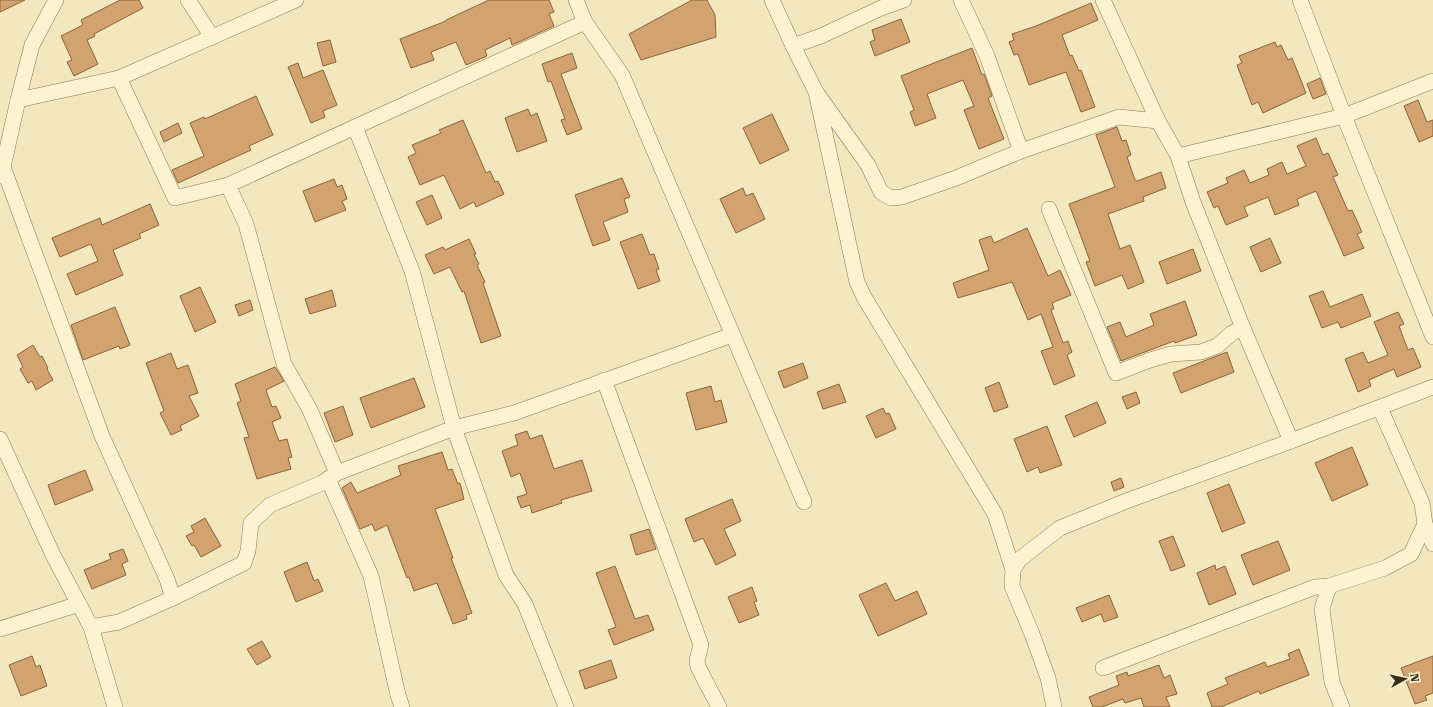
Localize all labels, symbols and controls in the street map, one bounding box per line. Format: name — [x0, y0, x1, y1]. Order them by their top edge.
north arrow — [1385, 659, 1425, 699]
text: N — [1407, 673, 1422, 683]

